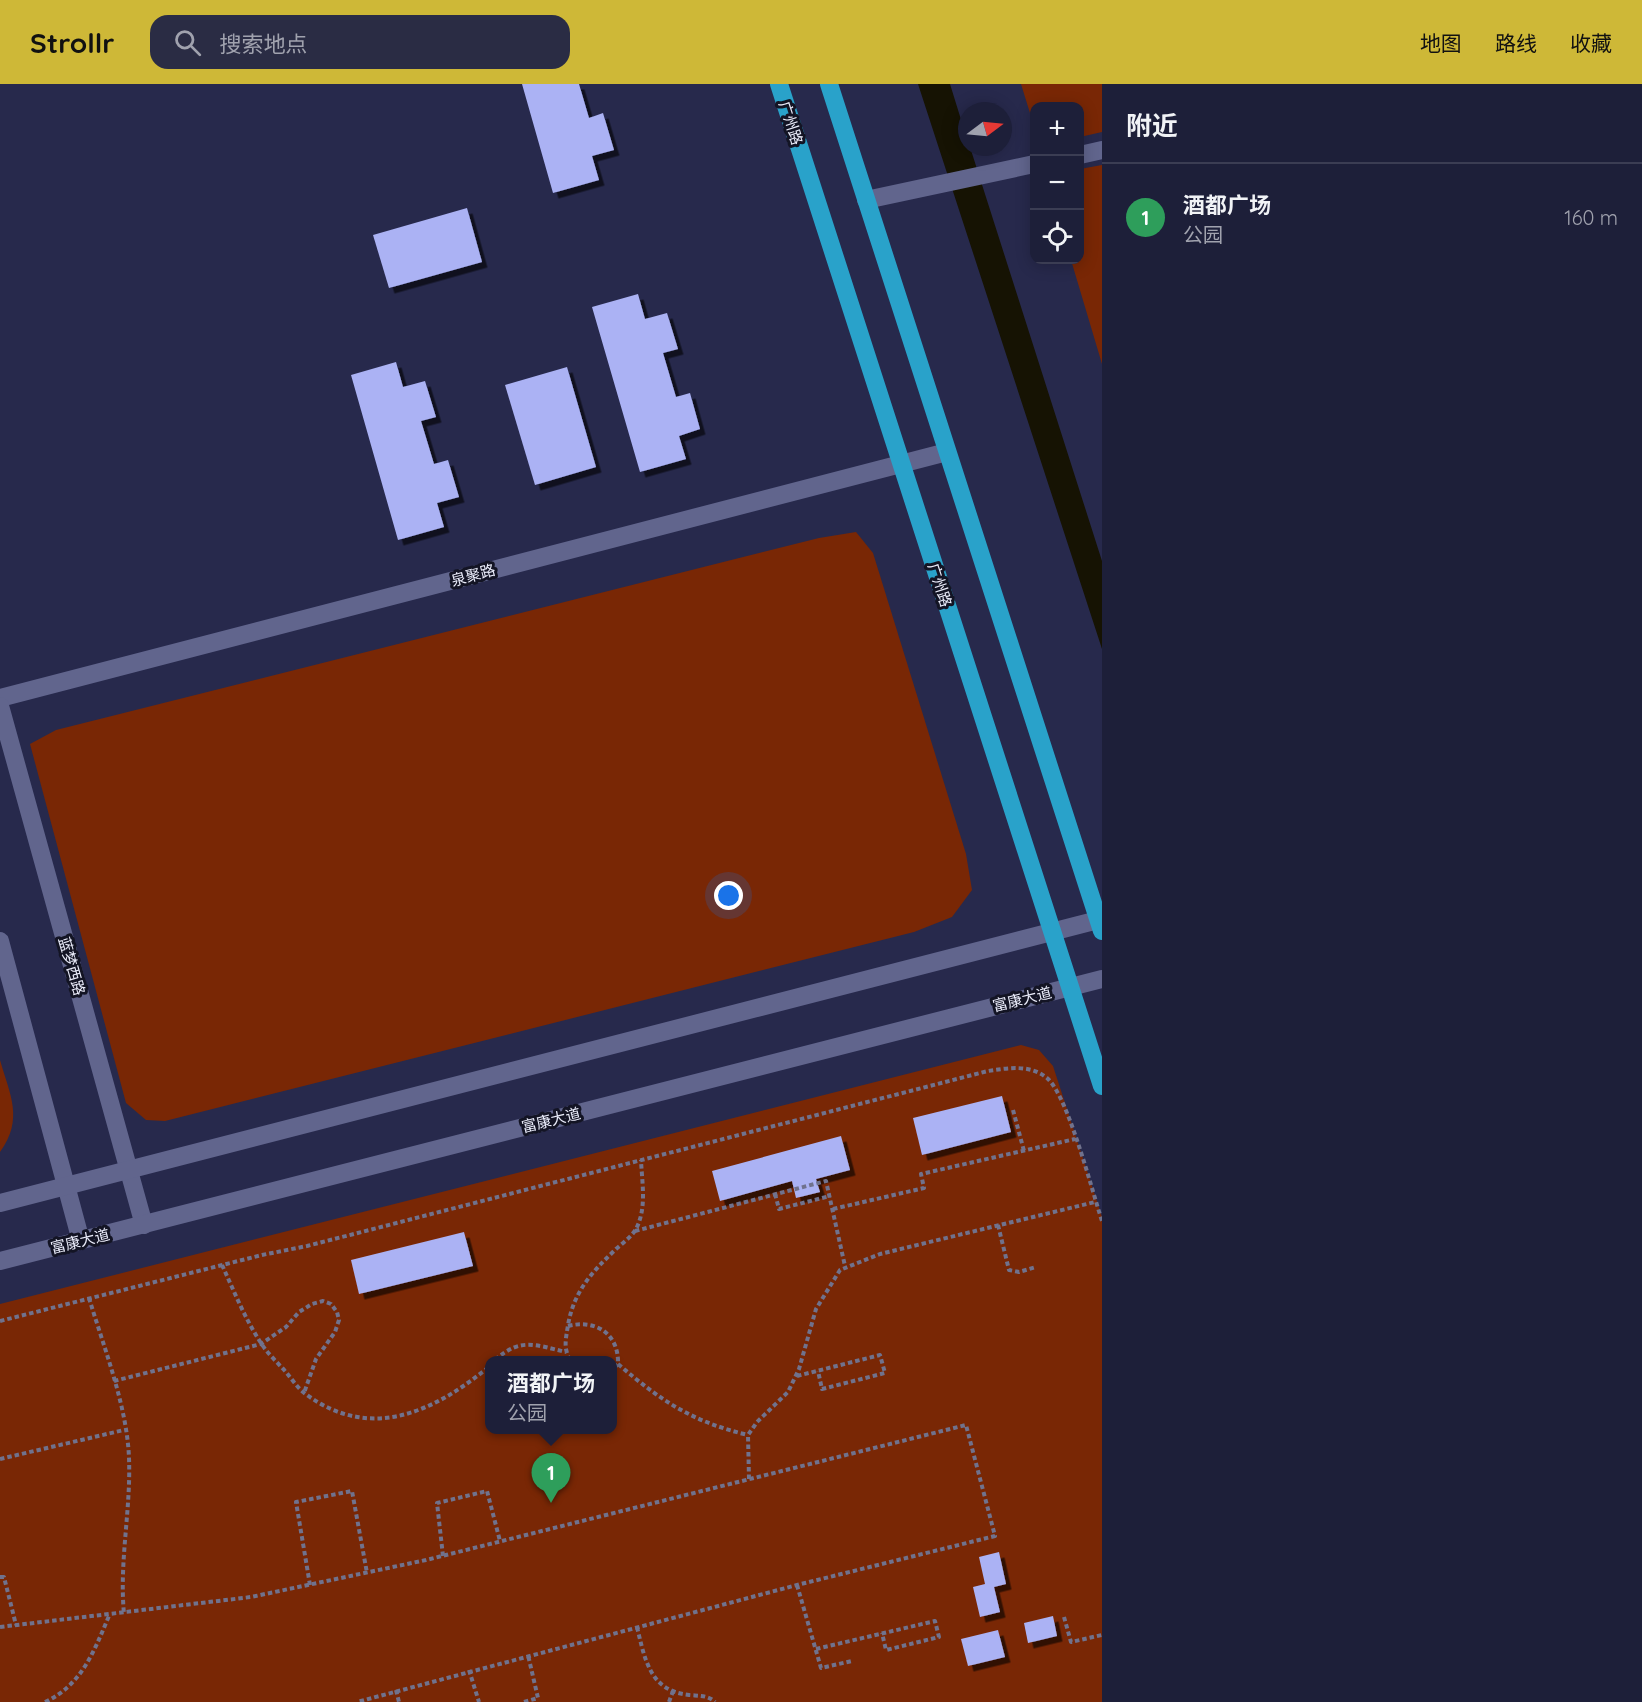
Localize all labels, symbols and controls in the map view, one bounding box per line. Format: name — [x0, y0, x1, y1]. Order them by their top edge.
search box — [150, 15, 570, 69]
text: Strollr — [30, 25, 114, 60]
icon: search — [171, 26, 204, 59]
text: 搜索地点 — [219, 30, 307, 58]
text: 地图 — [1420, 30, 1462, 56]
text: 路线 — [1495, 30, 1537, 56]
text: 收藏 — [1570, 30, 1612, 56]
street label: 广州路 — [775, 99, 807, 147]
north arrow — [958, 102, 1012, 156]
map controls — [1030, 102, 1084, 264]
button: + — [1030, 102, 1084, 156]
text: 附近 — [1126, 109, 1178, 142]
button: − — [1030, 156, 1084, 210]
text: 酒都广场 — [1183, 191, 1271, 219]
text: 1 — [1142, 205, 1149, 230]
text: 160 m — [1564, 205, 1618, 230]
button: locate — [1030, 210, 1084, 264]
text: 公园 — [1183, 222, 1223, 247]
street label: 泉聚路 — [449, 560, 497, 590]
street label: 广州路 — [924, 561, 956, 609]
your location — [714, 881, 743, 910]
street label: 蓝梦西路 — [55, 935, 89, 997]
street label: 富康大道 — [991, 983, 1053, 1015]
street label: 富康大道 — [520, 1104, 582, 1136]
street label: 富康大道 — [49, 1225, 111, 1257]
popup — [485, 1356, 617, 1434]
text: 酒都广场 — [507, 1369, 595, 1397]
text: 公园 — [507, 1400, 547, 1425]
pin: 1 — [532, 1454, 570, 1503]

